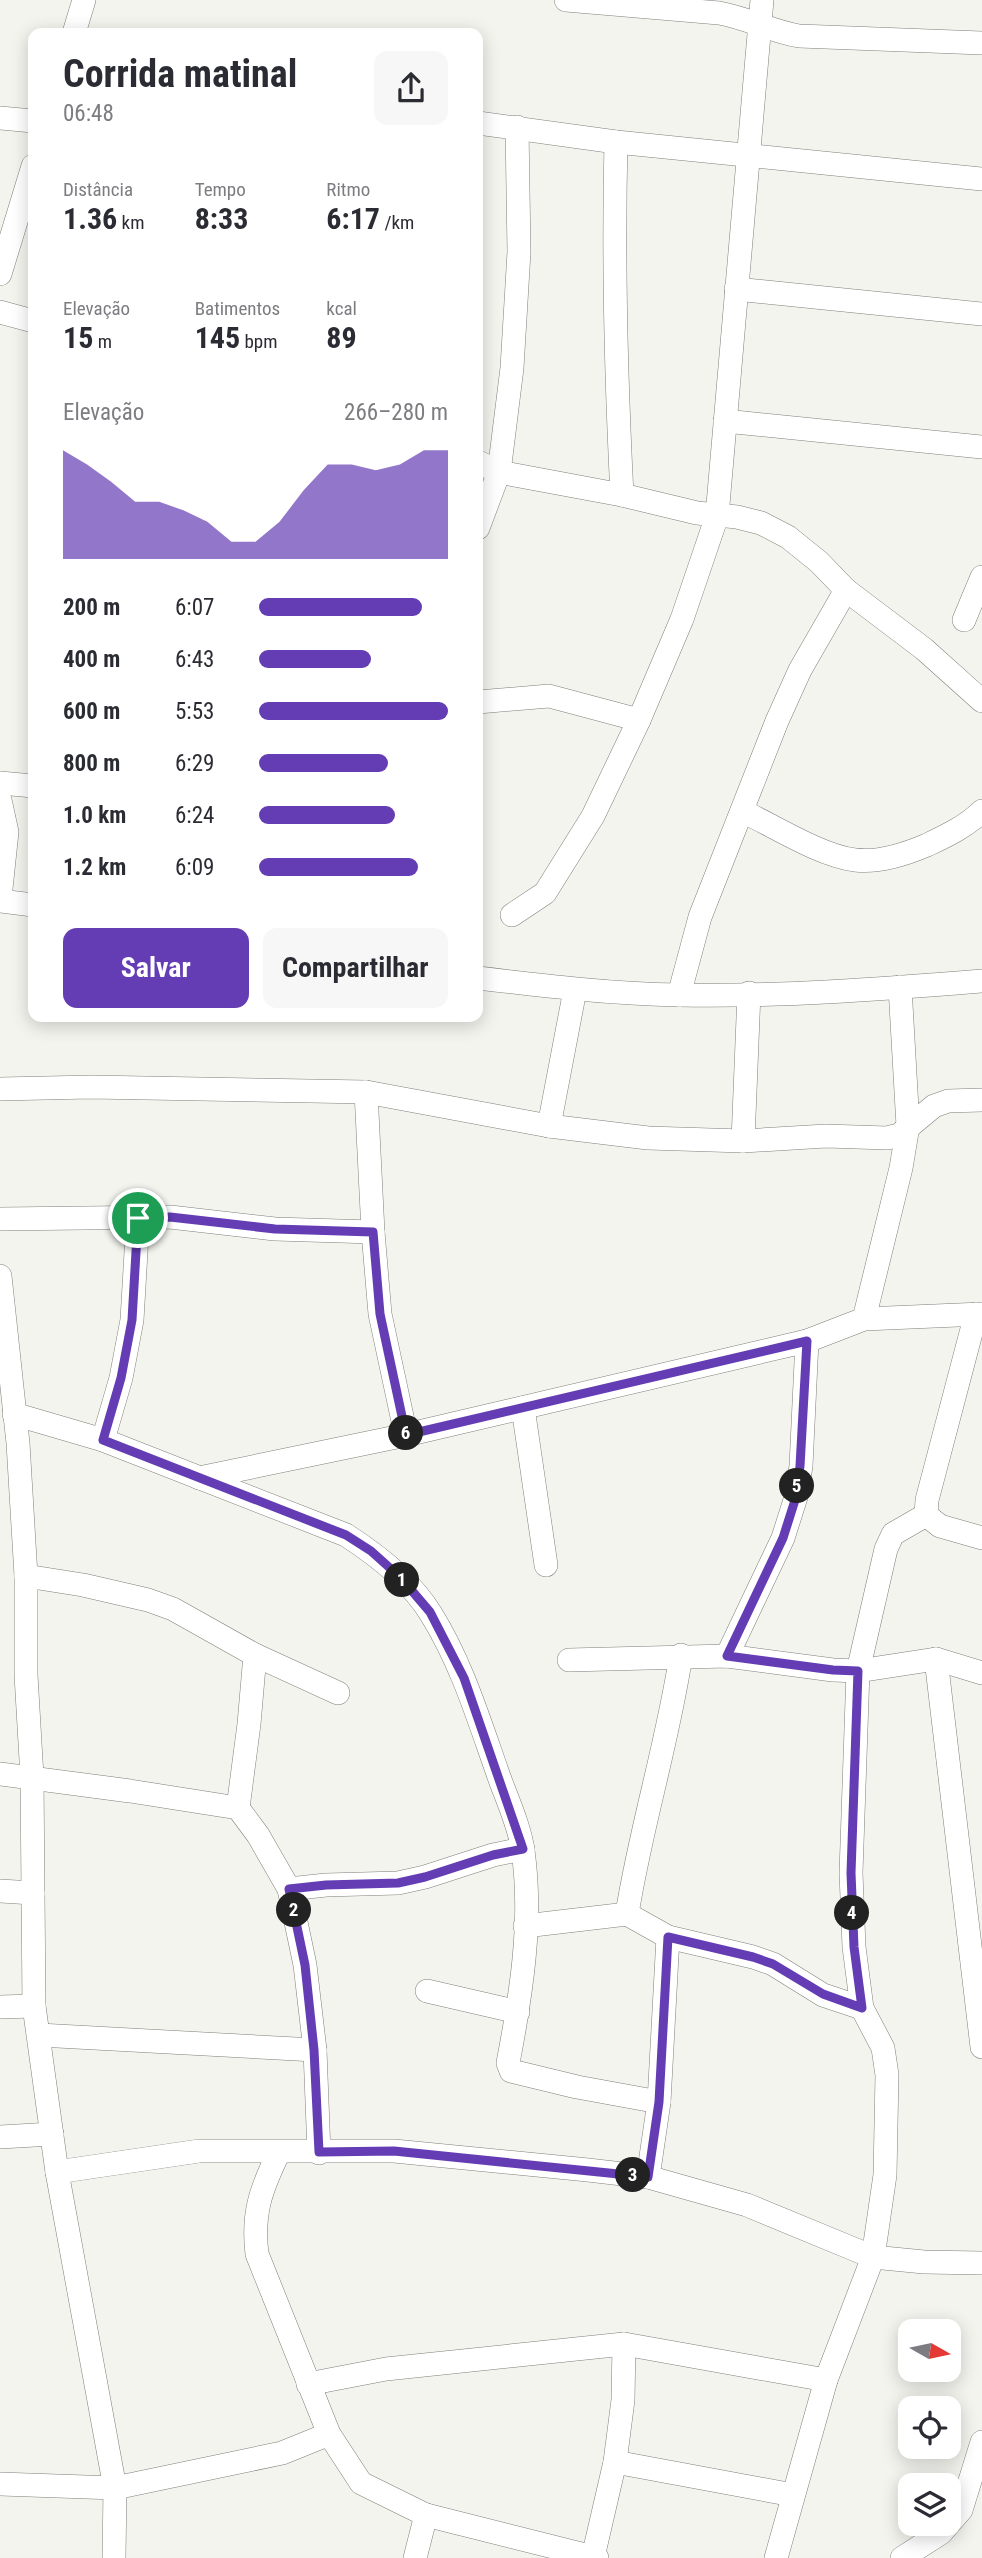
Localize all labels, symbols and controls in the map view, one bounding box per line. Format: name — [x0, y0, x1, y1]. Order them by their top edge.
button: share — [374, 51, 448, 125]
text: Corrida matinal — [63, 52, 297, 96]
text: 06:48 — [63, 100, 114, 127]
text: Distância — [63, 178, 133, 201]
text: Tempo — [195, 178, 246, 201]
text: Ritmo — [326, 178, 370, 201]
text: 1.36 — [63, 201, 117, 236]
text: 8:33 — [195, 201, 248, 236]
text: 6:17 — [326, 201, 380, 236]
text: km — [117, 211, 144, 234]
text: /km — [380, 211, 414, 234]
text: Elevação — [63, 297, 130, 320]
text: Batimentos — [195, 297, 280, 320]
text: kcal — [326, 297, 357, 320]
text: 15 — [63, 320, 93, 355]
text: 145 — [195, 320, 240, 355]
text: 89 — [326, 320, 357, 355]
text: m — [93, 330, 112, 353]
text: bpm — [240, 330, 278, 353]
text: Elevação — [63, 399, 144, 426]
text: 266–280 m — [344, 399, 448, 426]
text: 200 m — [63, 594, 120, 621]
text: 6:07 — [175, 594, 214, 621]
text: 400 m — [63, 646, 120, 673]
text: 6:43 — [175, 646, 214, 673]
text: 600 m — [63, 698, 120, 725]
text: 5:53 — [175, 698, 214, 725]
text: 800 m — [63, 750, 120, 777]
text: 6:29 — [175, 750, 214, 777]
text: 1.0 km — [63, 802, 126, 829]
text: 6:24 — [175, 802, 214, 829]
text: 1.2 km — [63, 854, 126, 881]
text: 6:09 — [175, 854, 214, 881]
button: Salvar — [63, 928, 249, 1008]
button: Compartilhar — [263, 928, 448, 1008]
pin — [108, 1188, 168, 1248]
icon: arrive — [119, 1199, 157, 1237]
pin: 6 — [388, 1416, 424, 1450]
text: 6 — [401, 1421, 410, 1444]
pin: 5 — [780, 1468, 814, 1504]
text: 5 — [792, 1474, 801, 1497]
pin: 1 — [384, 1562, 420, 1598]
text: 1 — [397, 1568, 406, 1591]
pin: 2 — [276, 1892, 312, 1927]
pin: 4 — [834, 1896, 870, 1930]
text: 2 — [289, 1898, 298, 1921]
text: 4 — [847, 1901, 856, 1924]
pin: 3 — [616, 2158, 650, 2192]
text: 3 — [628, 2163, 637, 2186]
north arrow — [898, 2319, 961, 2382]
map controls — [898, 2319, 961, 2536]
button: locate — [898, 2396, 961, 2459]
button: layers — [898, 2473, 961, 2536]

